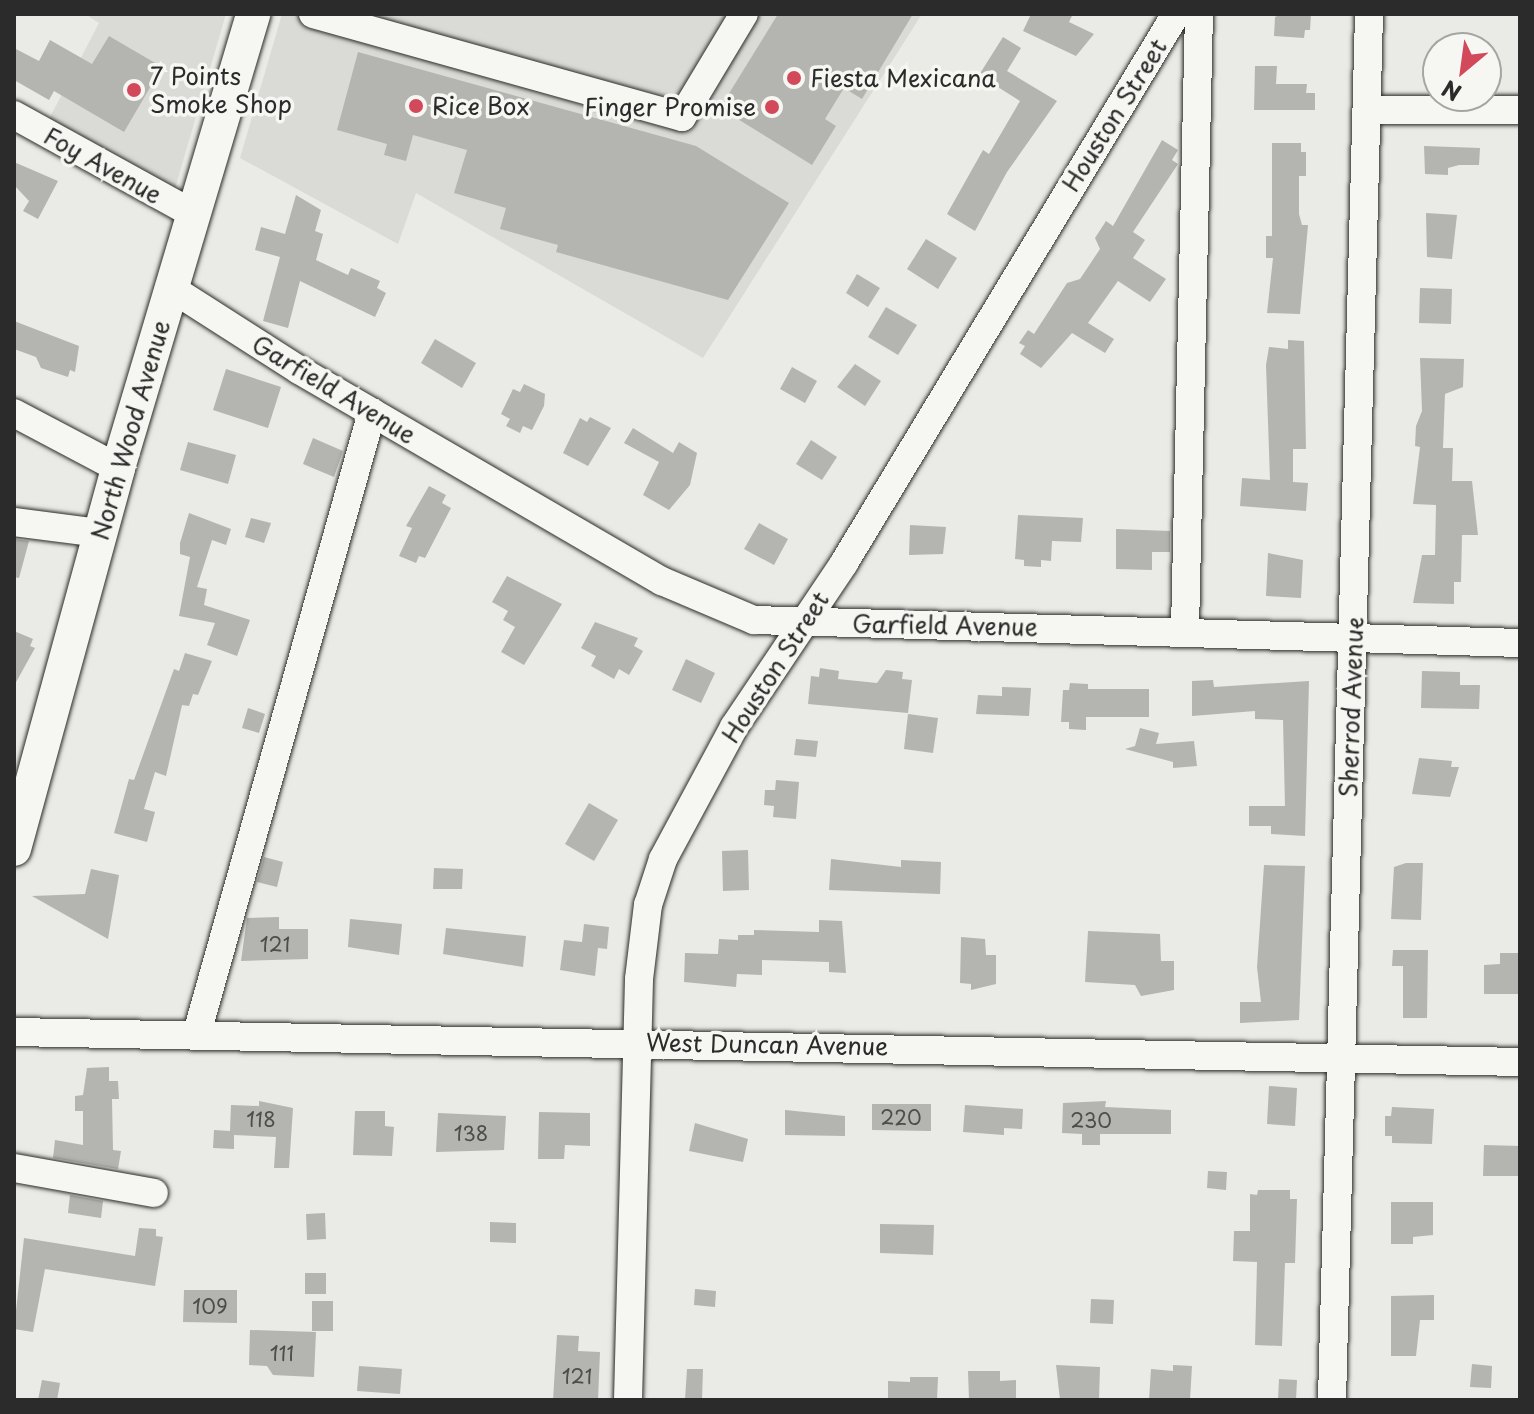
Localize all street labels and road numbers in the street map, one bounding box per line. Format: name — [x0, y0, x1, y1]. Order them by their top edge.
street label: Houston Street — [1056, 34, 1172, 196]
street label: Foy Avenue — [39, 121, 167, 209]
street label: North Wood Avenue — [85, 316, 175, 544]
street label: Garfield Avenue — [247, 329, 421, 449]
street label: Houston Street — [716, 586, 834, 748]
street label: Garfield Avenue — [852, 609, 1038, 641]
street label: Sherrod Avenue — [1333, 616, 1369, 798]
street label: West Duncan Avenue — [645, 1027, 889, 1061]

